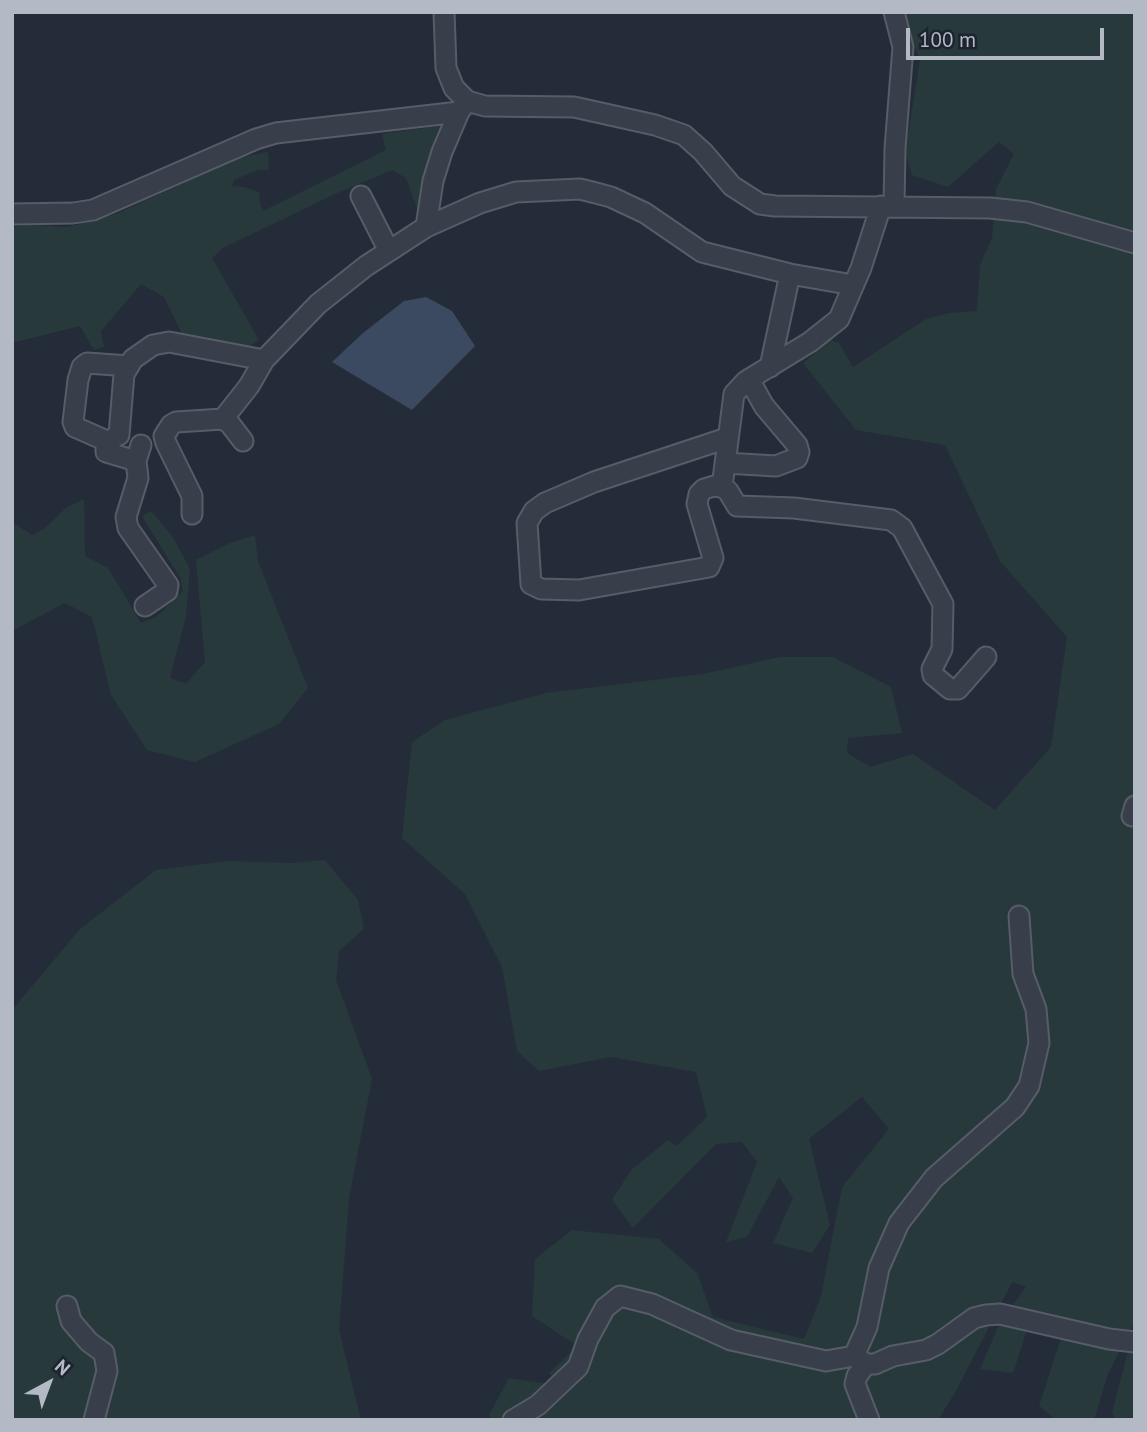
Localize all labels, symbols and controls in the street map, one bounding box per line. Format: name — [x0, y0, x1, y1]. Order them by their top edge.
scale bar — [909, 14, 1107, 58]
text: 100 m — [919, 26, 976, 53]
north arrow — [14, 1348, 84, 1418]
text: N — [50, 1354, 75, 1380]

